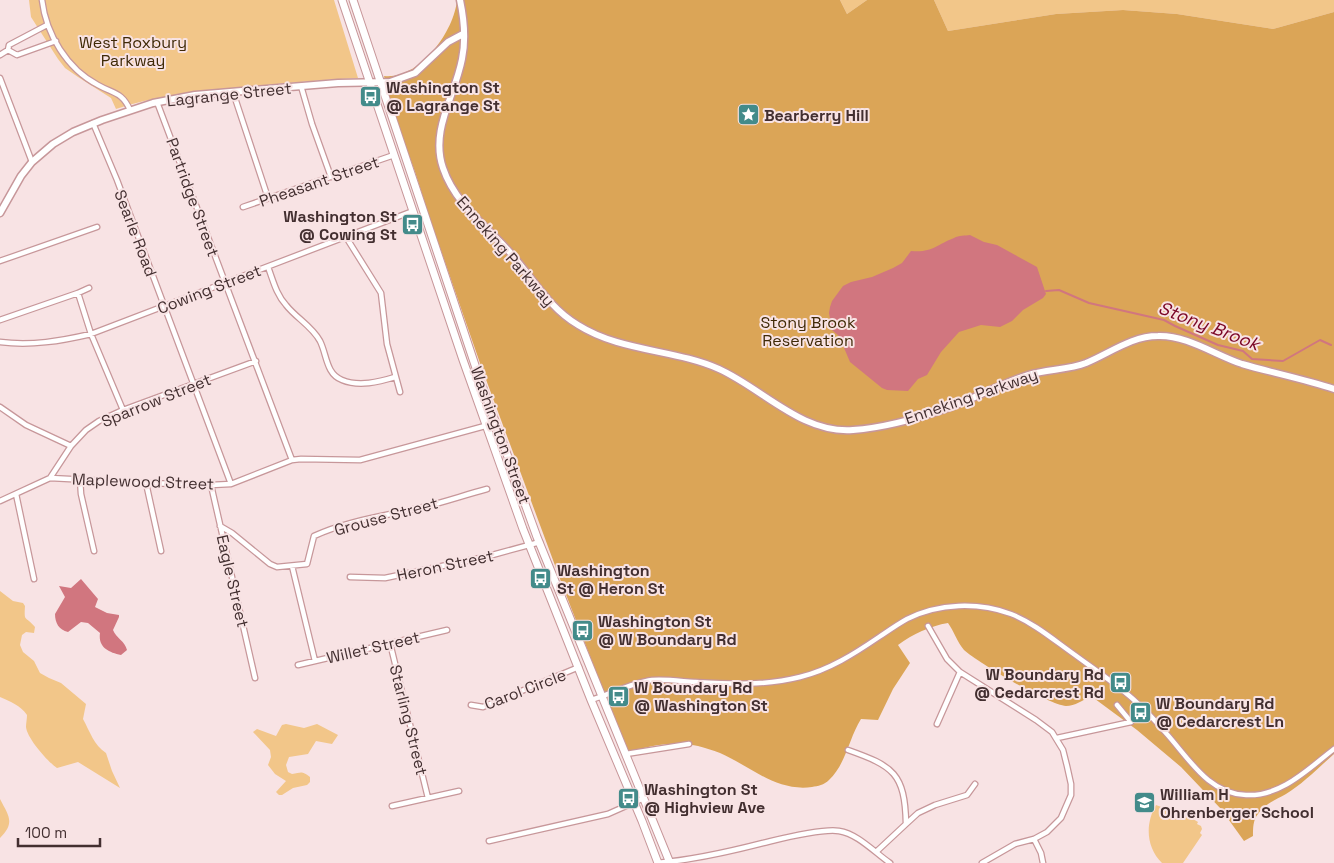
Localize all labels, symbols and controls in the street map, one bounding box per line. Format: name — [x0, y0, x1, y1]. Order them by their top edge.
park label: West Roxbury Parkway — [79, 32, 187, 71]
street label: Lagrange Street — [166, 77, 293, 111]
place label: Washington St @ Lagrange St — [386, 77, 500, 116]
bus stop icon: Washington St @ Lagrange St — [358, 84, 382, 108]
place icon: Bearberry Hill — [736, 103, 760, 127]
place label: Bearberry Hill — [764, 105, 869, 126]
street label: Partridge Street — [161, 135, 224, 260]
street label: Pheasant Street — [256, 151, 382, 212]
street label: Searle Road — [109, 187, 162, 280]
street label: Enneking Parkway — [452, 192, 559, 311]
place label: Washington St @ Cowing St — [283, 206, 397, 245]
bus stop icon: Washington St @ Cowing St — [401, 213, 425, 237]
street label: Cowing Street — [154, 260, 264, 319]
water label: Stony Brook — [1155, 296, 1265, 356]
park label: Stony Brook Reservation — [760, 312, 856, 351]
street label: Washington Street — [466, 363, 535, 507]
street label: Enneking Parkway — [902, 364, 1041, 429]
street label: Sparrow Street — [98, 369, 214, 432]
street label: Maplewood Street — [71, 469, 214, 494]
street label: Grouse Street — [332, 493, 440, 540]
street label: Eagle Street — [212, 533, 253, 630]
street label: Heron Street — [395, 545, 495, 586]
place label: Washington St @ Heron St — [557, 560, 665, 599]
bus stop icon: Washington St @ Heron St — [529, 567, 553, 591]
place label: Washington St @ W Boundary Rd — [598, 611, 737, 650]
bus stop icon: Washington St @ W Boundary Rd — [570, 618, 594, 642]
street label: Willet Street — [324, 627, 422, 668]
street label: Starling Street — [385, 663, 432, 778]
street label: Carol Circle — [481, 664, 569, 715]
place label: W Boundary Rd @ Cedarcrest Rd — [974, 664, 1104, 703]
bus stop icon: W Boundary Rd @ Cedarcrest Rd — [1108, 671, 1132, 695]
place label: W Boundary Rd @ Washington St — [634, 677, 768, 716]
bus stop icon: W Boundary Rd @ Washington St — [606, 684, 630, 708]
place label: W Boundary Rd @ Cedarcrest Ln — [1156, 693, 1284, 732]
bus stop icon: W Boundary Rd @ Cedarcrest Ln — [1128, 700, 1152, 724]
place label: Washington St @ Highview Ave — [644, 779, 765, 818]
place label: William H Ohrenberger School — [1160, 784, 1314, 823]
bus stop icon: Washington St @ Highview Ave — [616, 786, 640, 810]
school or university icon: William H Ohrenberger School — [1132, 791, 1156, 815]
scale bar — [18, 816, 100, 848]
text: 100 m — [25, 823, 67, 842]

